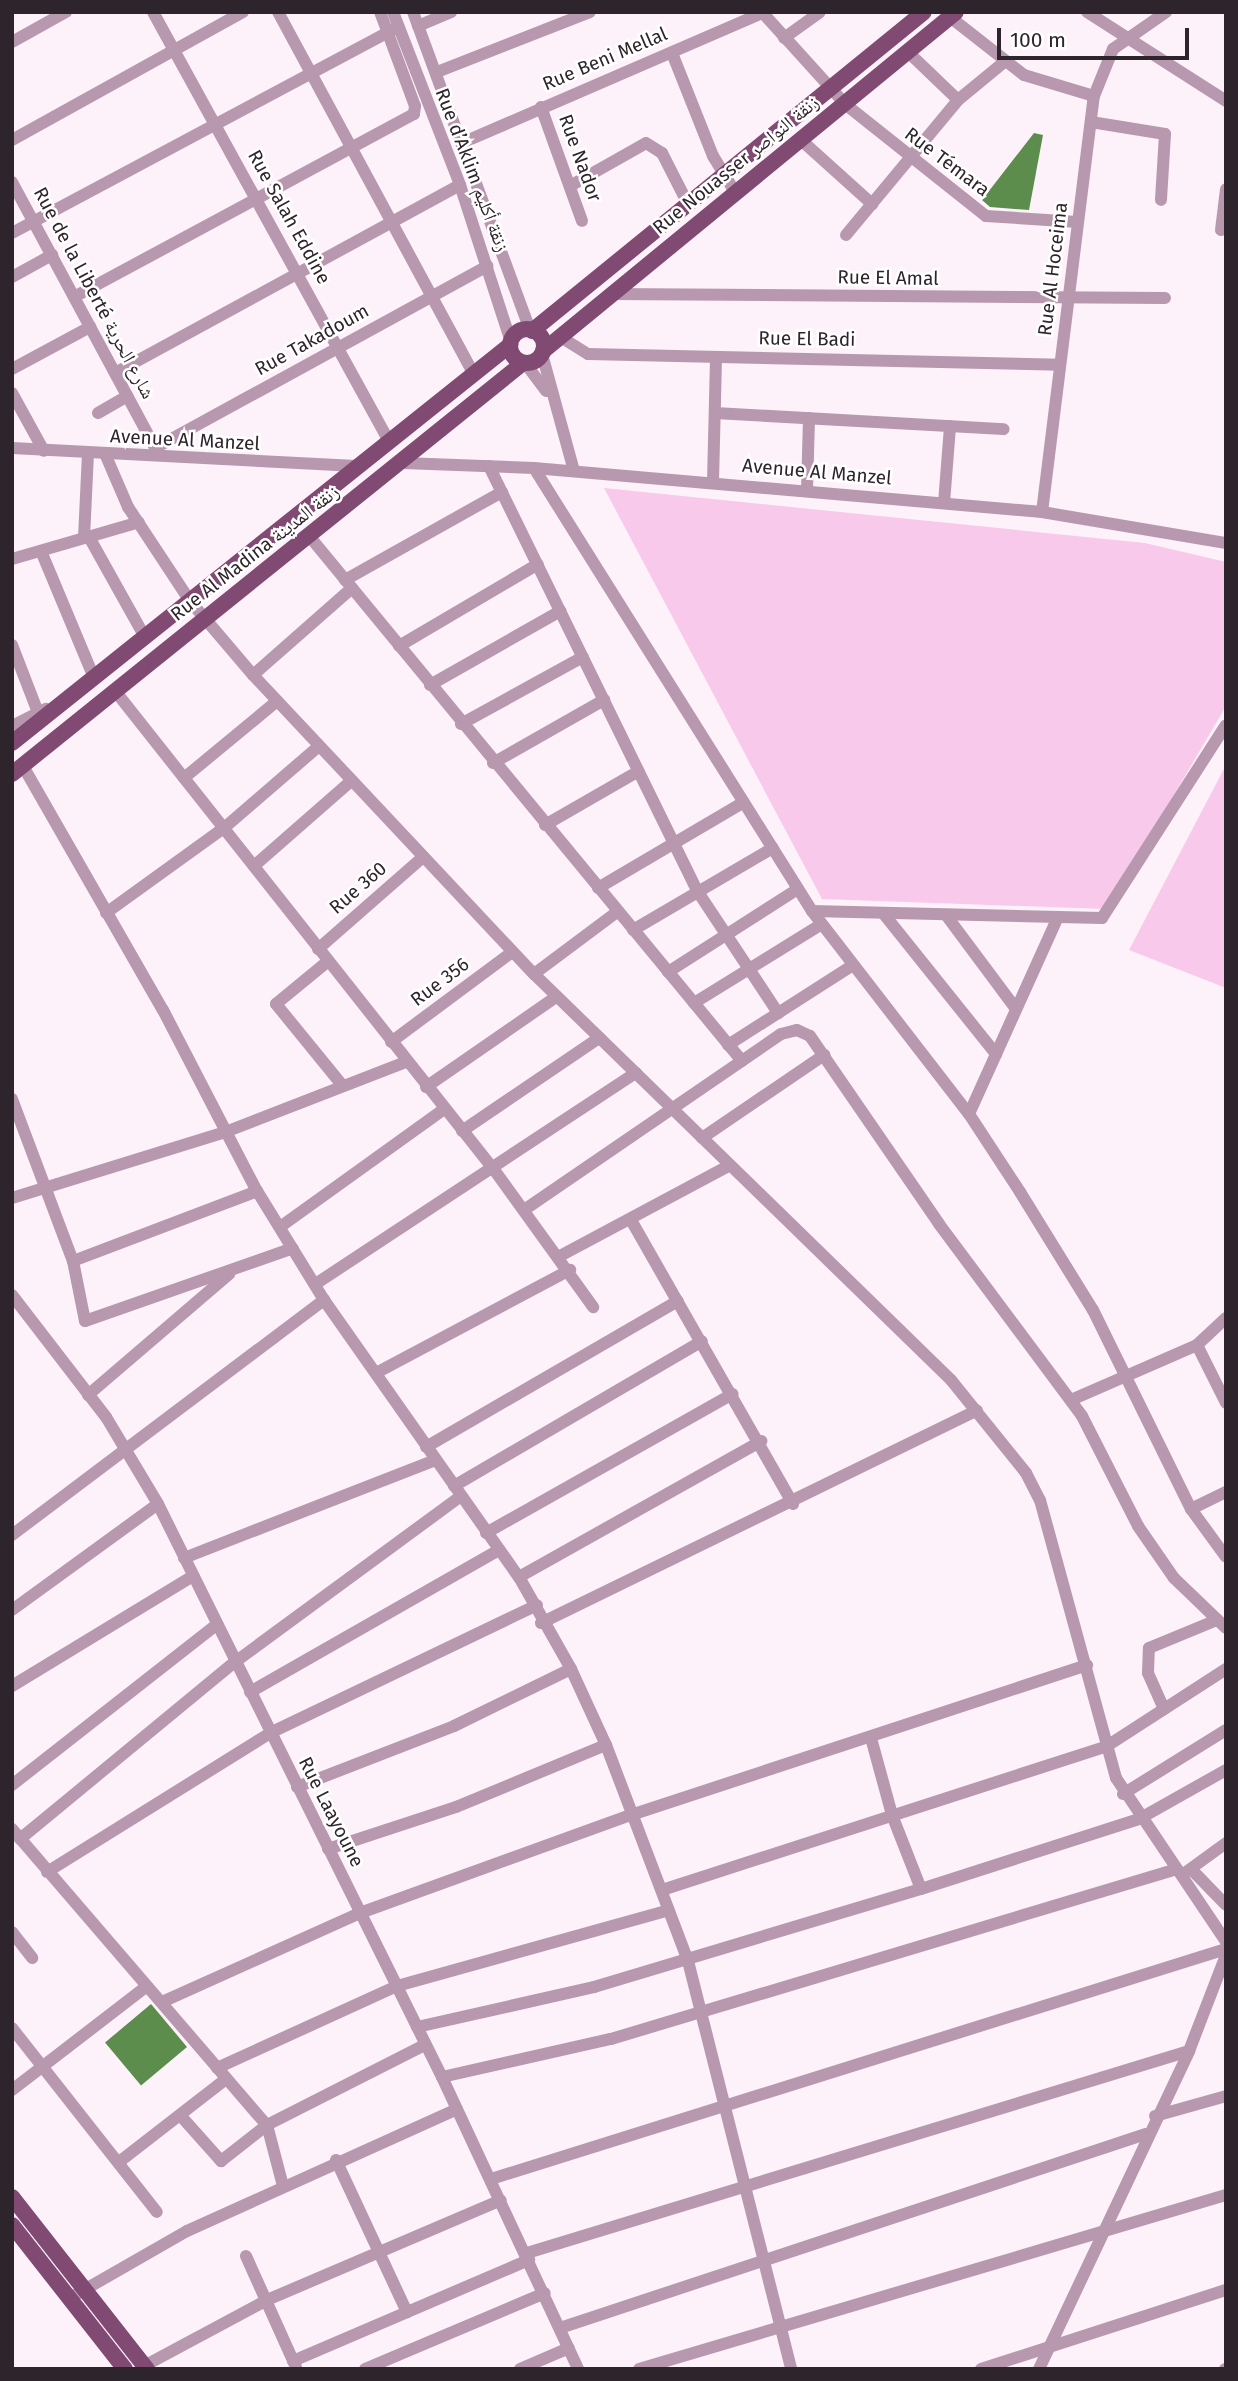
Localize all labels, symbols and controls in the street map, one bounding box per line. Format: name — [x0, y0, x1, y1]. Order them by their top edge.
scale bar — [1000, 14, 1192, 58]
street label: Rue Beni Mellal — [539, 22, 671, 96]
text: 100 m — [1010, 27, 1066, 53]
street label: Rue d’Aklim زنقة أكليم — [430, 85, 514, 255]
street label: Rue Nouasser زنقة النواصر — [648, 91, 824, 239]
street label: Rue Nador — [554, 111, 606, 205]
street label: Rue Témara — [900, 123, 994, 201]
street label: Rue Salah Eddine — [243, 146, 335, 288]
street label: Rue de la Liberté شارع الحرية — [28, 183, 160, 403]
street label: Rue Al Hoceima — [1033, 201, 1073, 337]
street label: Rue El Amal — [837, 266, 939, 290]
street label: Rue Takadoum — [251, 299, 373, 381]
street label: Rue El Badi — [758, 327, 856, 351]
street label: Avenue Al Manzel — [110, 425, 260, 455]
street label: Avenue Al Manzel — [741, 454, 893, 490]
street label: Rue Al Madina زنقة المدينة — [166, 480, 344, 626]
street label: Rue 360 — [325, 857, 391, 919]
street label: Rue 356 — [406, 953, 474, 1011]
street label: Rue Laayoune — [294, 1753, 368, 1871]

